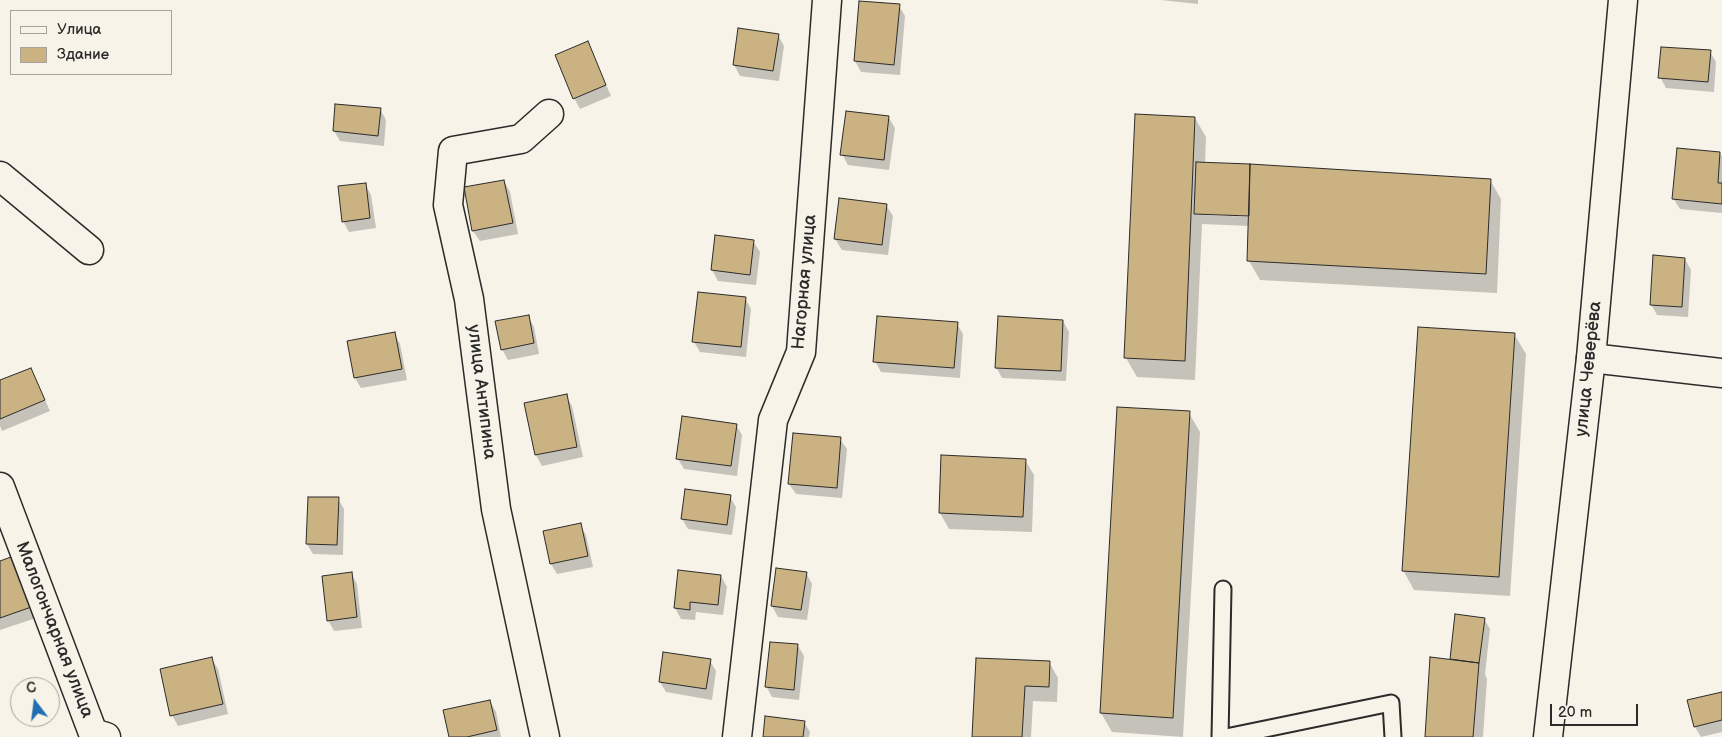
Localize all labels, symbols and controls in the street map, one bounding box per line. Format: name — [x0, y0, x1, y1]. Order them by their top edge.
legend — [10, 10, 172, 75]
text: Улица — [57, 20, 101, 39]
text: Здание — [57, 45, 109, 64]
street label: Нагорная улица — [788, 214, 822, 350]
street label: улица Чеверёва — [1571, 300, 1607, 438]
street label: улица Антипина — [462, 323, 500, 461]
street label: Малогончарная улица — [10, 539, 98, 721]
north arrow — [10, 677, 60, 727]
text: С — [24, 679, 38, 697]
scale bar — [1552, 694, 1640, 726]
text: 20 m — [1558, 703, 1592, 722]

